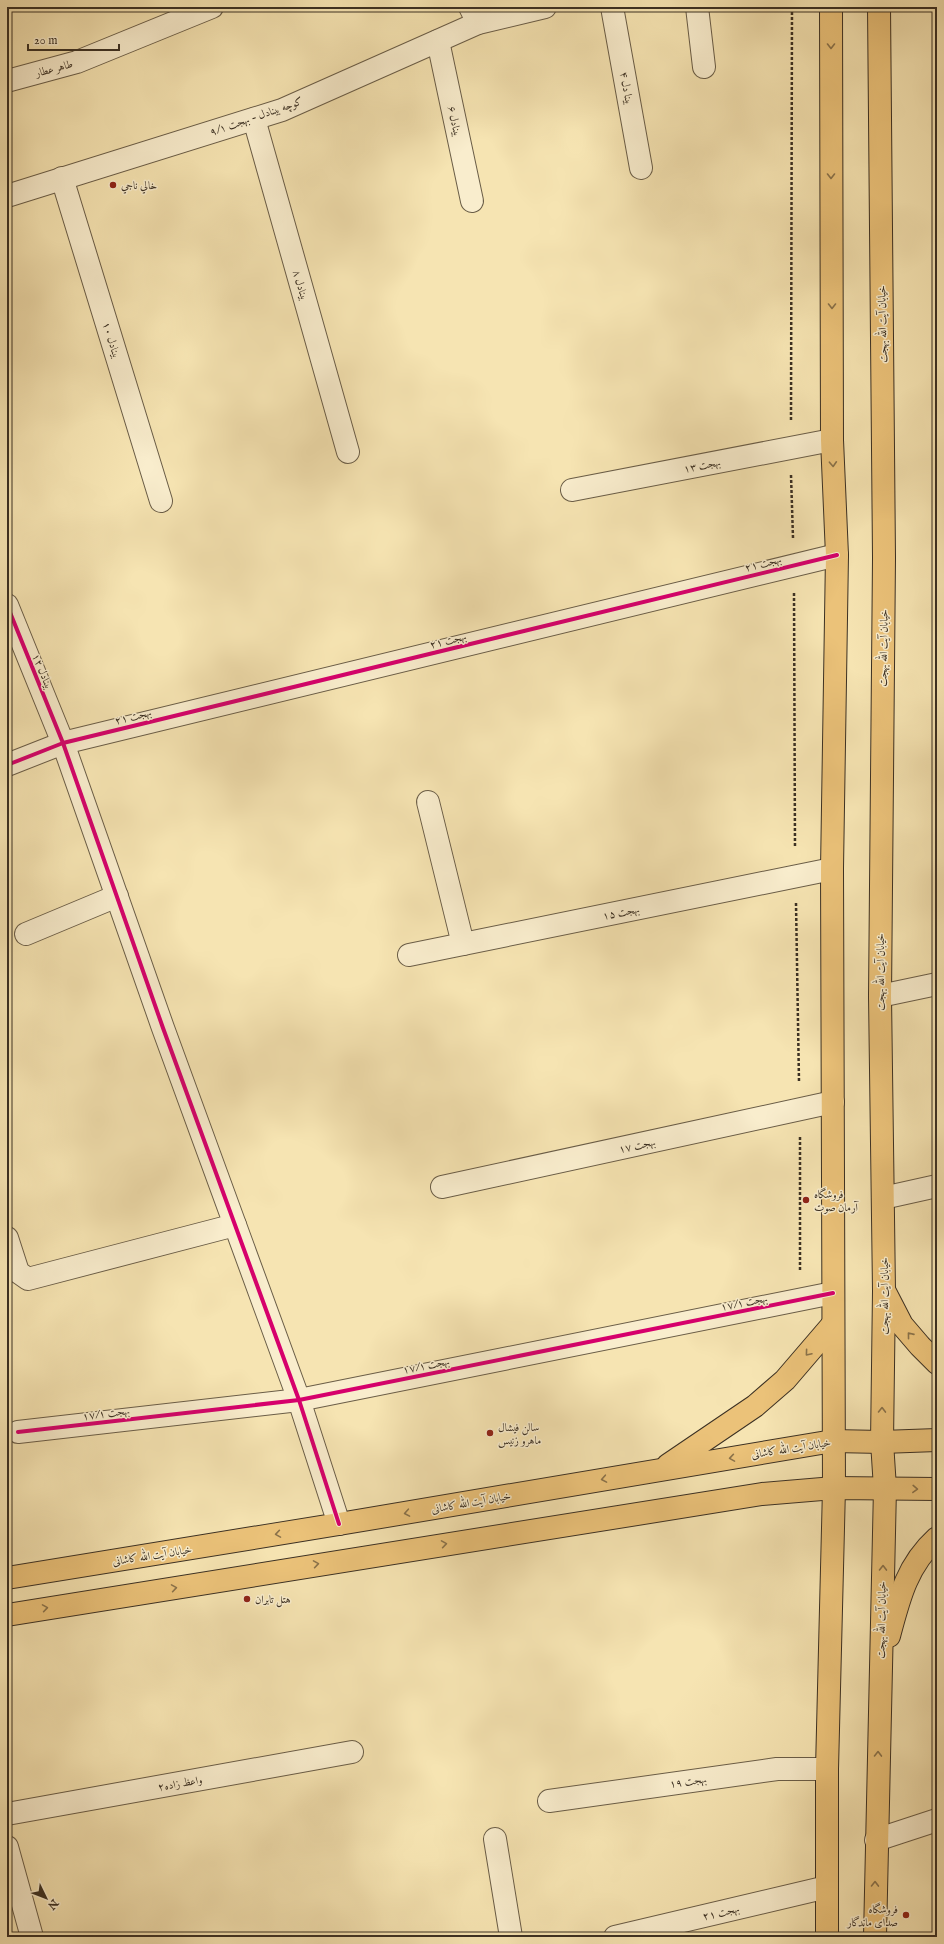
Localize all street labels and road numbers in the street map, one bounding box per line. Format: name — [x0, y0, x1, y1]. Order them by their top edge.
street label: طاهر عطار — [33, 57, 74, 81]
street label: بینا دل ۴ — [616, 71, 636, 106]
street label: کوچه بینادل - بهجت ۹/۱ — [208, 94, 305, 139]
street label: بینادل ۶ — [444, 105, 464, 138]
street label: بینادل ۸ — [289, 269, 311, 302]
street label: خیابان آیت الله بهجت — [872, 285, 891, 363]
street label: بینادل ۱۰ — [99, 320, 123, 360]
street label: بهجت ۱۳ — [682, 456, 722, 476]
street label: بهجت ۲۱ — [743, 553, 783, 575]
street label: خیابان آیت الله بهجت — [873, 609, 892, 687]
street label: بهجت ۲۱ — [428, 630, 468, 652]
street label: بینادل ۱۲ — [29, 651, 56, 691]
street label: بهجت ۲۱ — [113, 706, 153, 728]
street label: بهجت ۱۵ — [601, 903, 641, 923]
street label: خیابان آیت الله بهجت — [871, 933, 888, 1011]
street label: بهجت ۱۷ — [617, 1135, 657, 1157]
street label: خیابان آیت الله بهجت — [875, 1257, 892, 1335]
street label: بهجت ۱۷/۱ — [719, 1292, 769, 1314]
street label: بهجت ۱۷/۱ — [401, 1355, 451, 1377]
street label: بهجت ۱۷/۱ — [82, 1404, 131, 1424]
street label: خیابان آیت الله کاشانی — [750, 1433, 832, 1462]
street label: خیابان آیت الله کاشانی — [430, 1486, 512, 1517]
street label: خیابان آیت الله کاشانی — [111, 1540, 193, 1569]
street label: خیابان آیت الله بهجت — [871, 1581, 890, 1659]
street label: بهجت ۱۹ — [669, 1772, 708, 1792]
street label: واعظ زاده۲ — [157, 1773, 204, 1795]
street label: بهجت ۲۱ — [701, 1902, 741, 1924]

